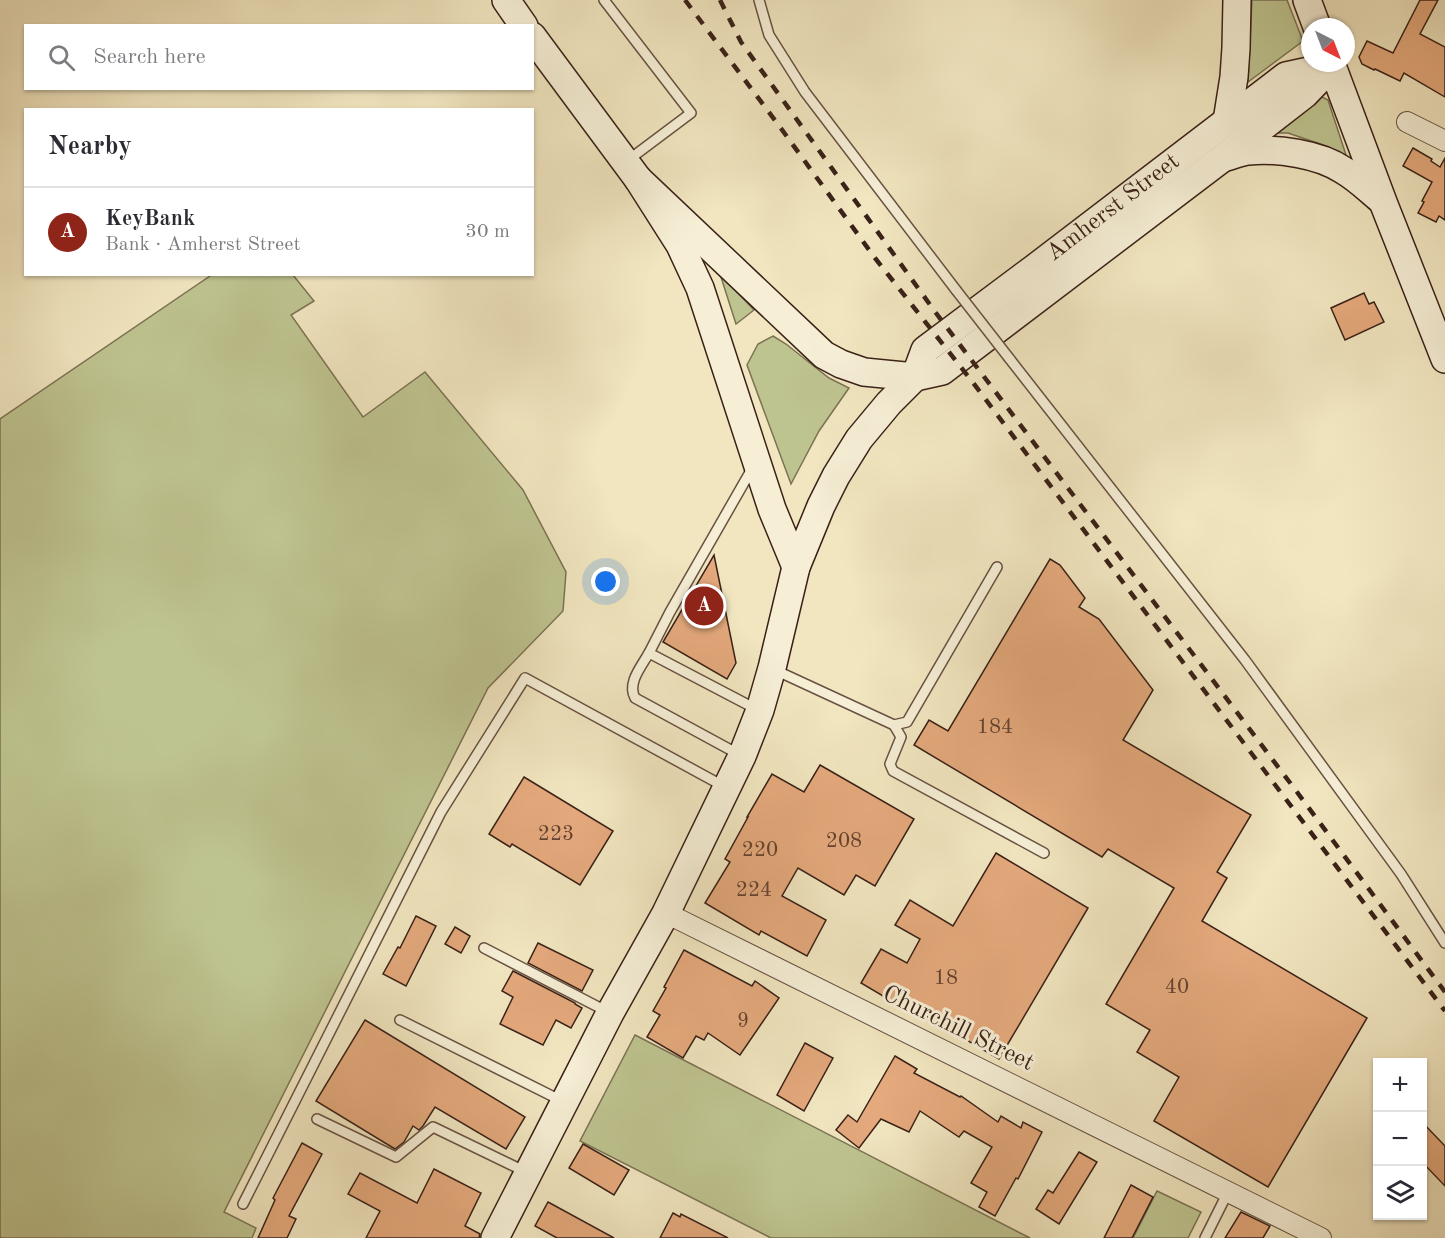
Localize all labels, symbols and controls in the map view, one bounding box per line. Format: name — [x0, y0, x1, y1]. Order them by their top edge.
north arrow — [1301, 18, 1355, 72]
search box — [24, 24, 534, 90]
icon: search — [45, 41, 78, 74]
text: Search here — [93, 46, 206, 68]
text: Nearby — [48, 134, 132, 160]
street label: Amherst Street — [1042, 150, 1184, 266]
text: KeyBank — [105, 208, 195, 230]
text: A — [60, 222, 75, 242]
text: 30 m — [465, 222, 510, 242]
text: Bank · Amherst Street — [105, 235, 300, 255]
your location — [591, 567, 620, 596]
pin: A — [684, 584, 724, 628]
house number: 184 — [977, 717, 1013, 738]
house number: 223 — [538, 824, 574, 845]
house number: 208 — [826, 831, 862, 852]
house number: 220 — [742, 840, 778, 861]
house number: 224 — [736, 880, 772, 901]
house number: 18 — [934, 968, 958, 989]
house number: 40 — [1165, 977, 1189, 998]
street label: Churchill Street — [879, 982, 1037, 1076]
house number: 9 — [737, 1011, 749, 1032]
map controls — [1373, 1058, 1427, 1220]
button: + — [1373, 1058, 1427, 1112]
button: − — [1373, 1112, 1427, 1166]
button: layers — [1373, 1166, 1427, 1220]

